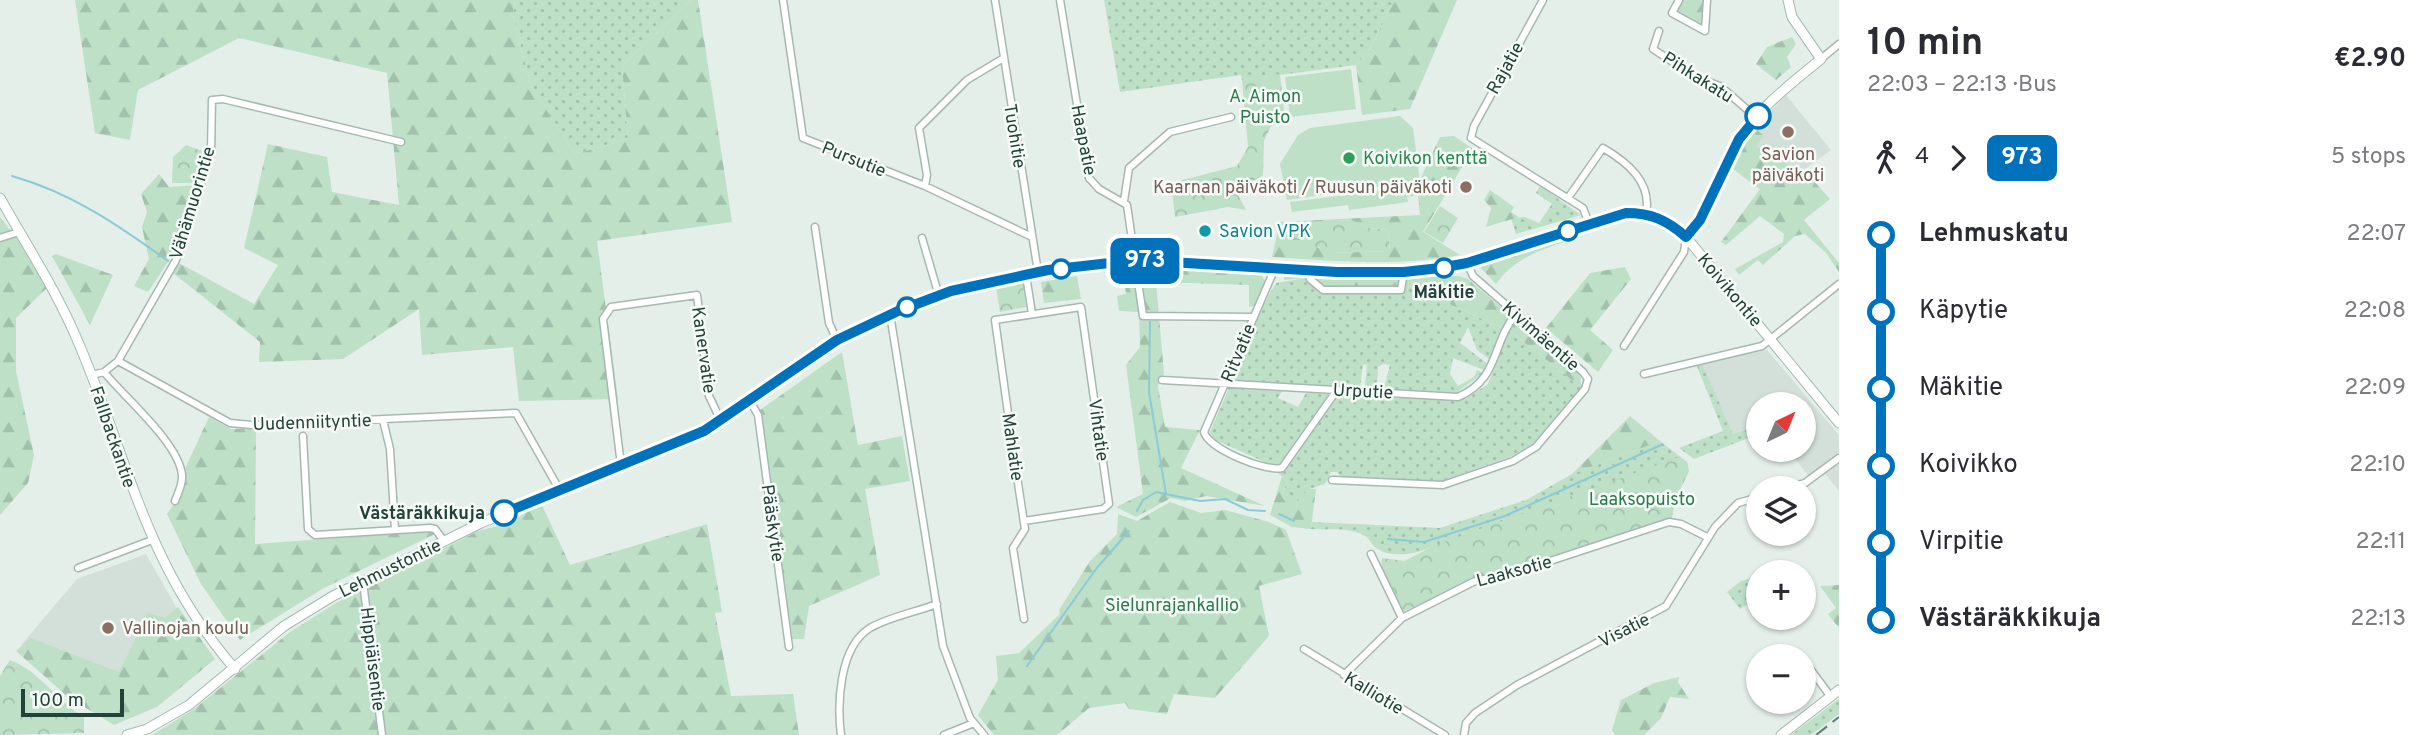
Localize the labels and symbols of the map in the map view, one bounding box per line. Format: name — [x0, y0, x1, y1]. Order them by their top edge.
street label: Rajatie — [1483, 39, 1530, 99]
street label: Pihkakatu — [1657, 47, 1737, 109]
park label: A. Aimon Puisto — [1229, 86, 1301, 130]
street label: Tuohitie — [997, 102, 1030, 170]
street label: Haapatie — [1064, 103, 1101, 178]
unlabelled marker — [1745, 103, 1771, 129]
marker: Savion päiväkoti — [1780, 124, 1796, 140]
street label: Pursutie — [818, 137, 889, 184]
street label: Vähämuorintie — [165, 144, 222, 263]
place label: Savion päiväkoti — [1752, 144, 1824, 188]
place label: Koivikon kenttä — [1363, 148, 1488, 171]
marker: Koivikon kenttä — [1341, 150, 1357, 166]
place label: Kaarnan päiväkoti / Ruusun päiväkoti — [1153, 177, 1452, 200]
marker: Kaarnan päiväkoti / Ruusun päiväkoti — [1458, 179, 1474, 195]
place label: Savion VPK — [1219, 221, 1311, 244]
unlabelled marker — [1558, 221, 1578, 241]
marker: Savion VPK — [1197, 223, 1213, 239]
line badge: 973 — [1105, 238, 1185, 284]
street label: Koivikontie — [1691, 249, 1766, 333]
marker: Mäkitie — [1434, 258, 1454, 278]
unlabelled marker — [1051, 259, 1071, 279]
place label: Mäkitie — [1413, 282, 1475, 305]
unlabelled marker — [897, 297, 917, 317]
street label: Kivimäentie — [1496, 297, 1584, 377]
street label: Kanervatie — [685, 305, 720, 395]
street label: Ritvatie — [1217, 321, 1262, 387]
street label: Urputie — [1332, 379, 1394, 406]
street label: Fallbackantie — [83, 384, 140, 491]
north arrow — [1746, 392, 1816, 462]
street label: Vihtatie — [1082, 398, 1113, 463]
street label: Uudenniityntie — [252, 410, 372, 437]
street label: Mahlatie — [995, 412, 1028, 483]
street label: Pääskytie — [755, 483, 788, 563]
park label: Laaksopuisto — [1589, 489, 1695, 512]
marker: Västäräkkikuja — [491, 500, 517, 526]
place label: Västäräkkikuja — [359, 503, 485, 526]
street label: Lehmustontie — [336, 535, 446, 604]
street label: Laaksotie — [1474, 551, 1555, 594]
park label: Sielunrajankallio — [1105, 595, 1239, 618]
street label: Hippiäisentie — [354, 606, 389, 713]
street label: Visatie — [1595, 609, 1654, 654]
place label: Vallinojan koulu — [122, 618, 249, 641]
marker: Vallinojan koulu — [100, 620, 116, 636]
street label: Kalliotie — [1339, 668, 1407, 721]
scale bar — [21, 686, 124, 718]

